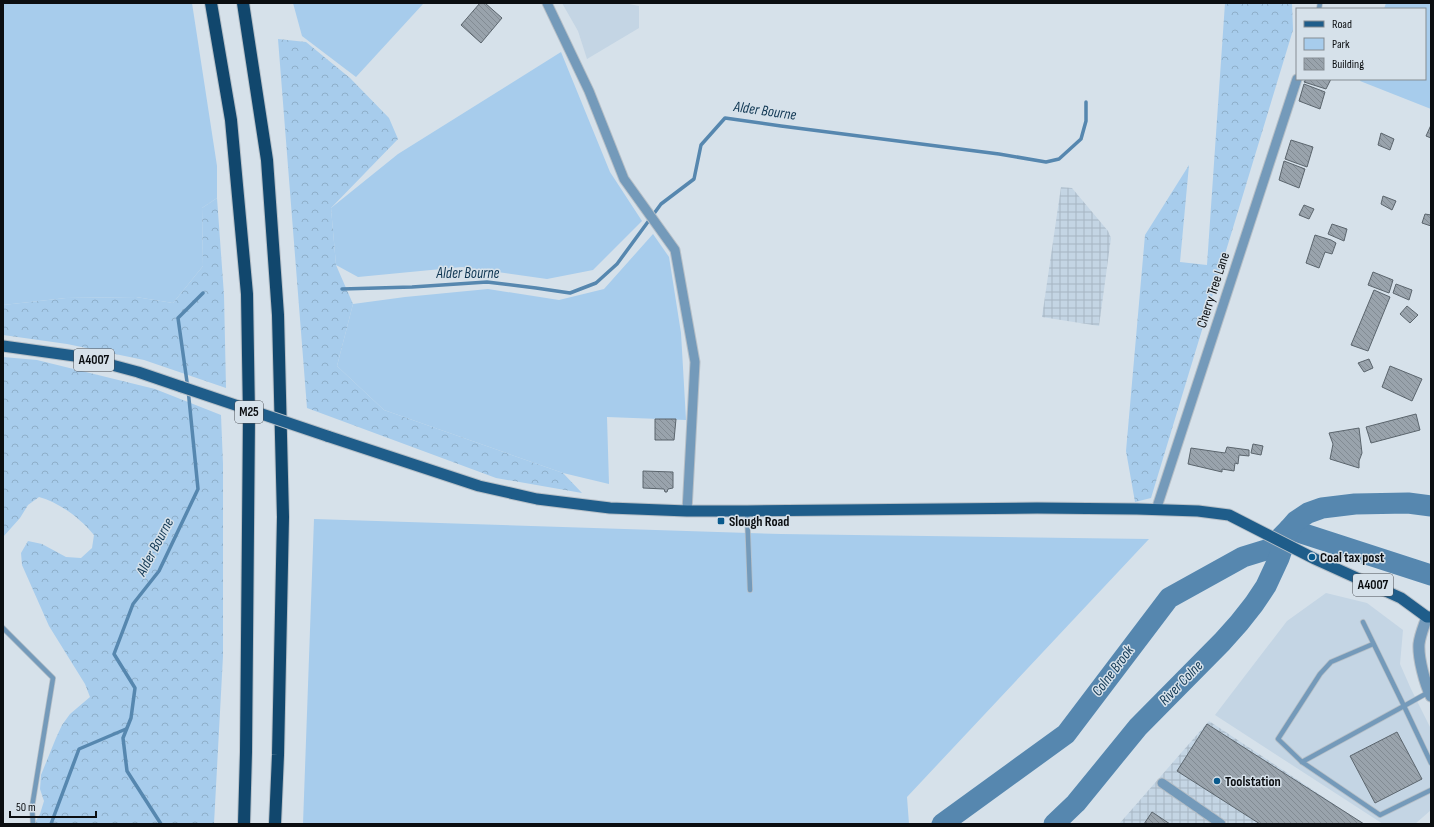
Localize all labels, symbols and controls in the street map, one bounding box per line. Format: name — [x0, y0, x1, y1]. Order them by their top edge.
legend — [1296, 8, 1426, 80]
text: Road — [1332, 17, 1352, 32]
text: Park — [1332, 37, 1350, 52]
text: Building — [1332, 57, 1364, 72]
water label: Alder Bourne — [732, 97, 798, 125]
street label: Cherry Tree Lane — [1193, 250, 1233, 330]
water label: Alder Bourne — [436, 264, 500, 283]
road number: A4007 — [74, 349, 114, 371]
road number: M25 — [235, 401, 263, 423]
place label: Slough Road — [729, 513, 789, 530]
water label: Alder Bourne — [131, 515, 178, 580]
marker: Slough Road — [716, 516, 726, 526]
place label: Coal tax post — [1320, 549, 1385, 566]
marker: Coal tax post — [1307, 552, 1317, 562]
road number: A4007 — [1353, 574, 1393, 596]
water label: Colne Brook — [1088, 642, 1138, 700]
water label: River Colne — [1155, 656, 1207, 710]
place label: Toolstation — [1225, 773, 1281, 790]
marker: Toolstation — [1212, 776, 1222, 786]
scale bar — [10, 793, 96, 819]
text: 50 m — [16, 800, 36, 815]

